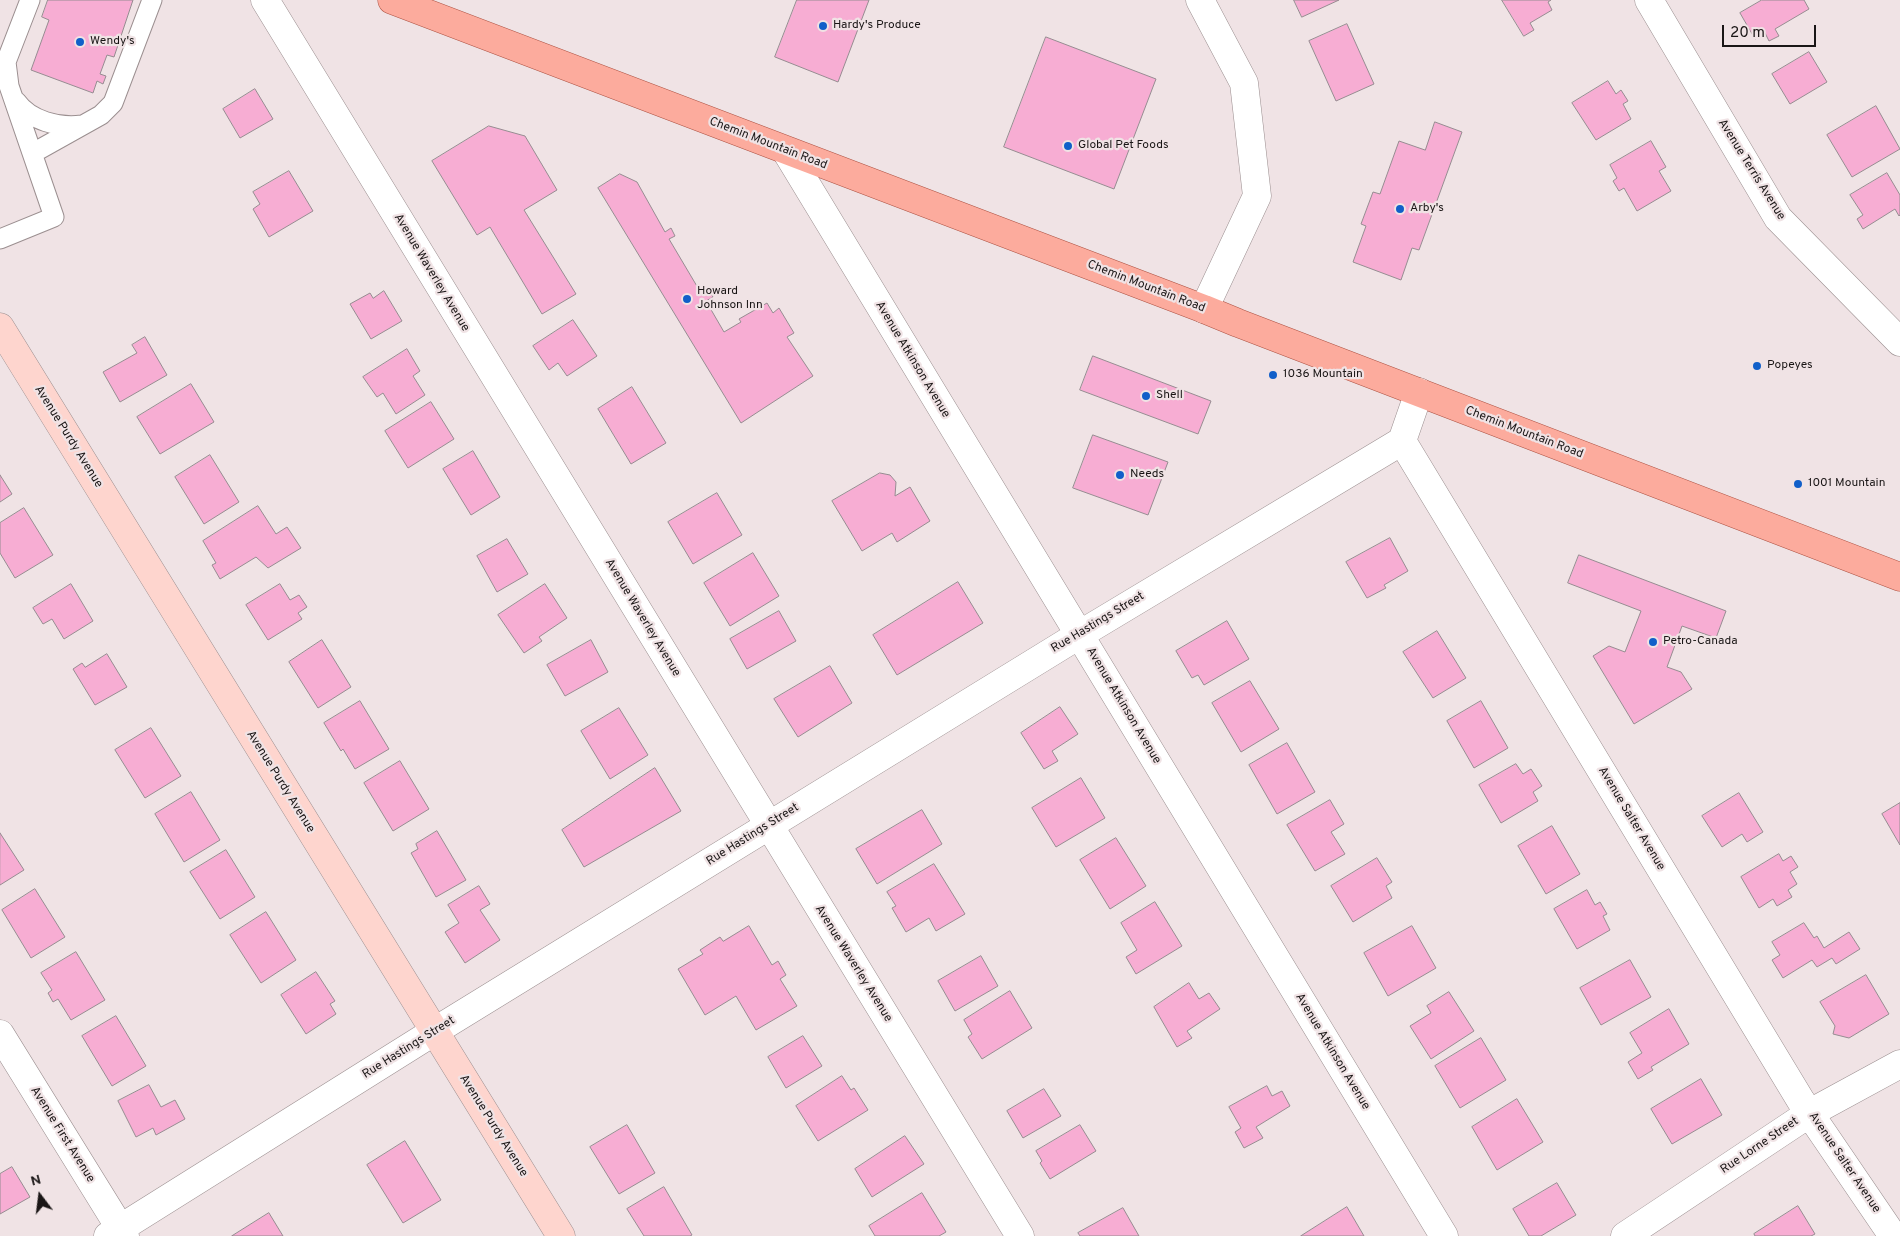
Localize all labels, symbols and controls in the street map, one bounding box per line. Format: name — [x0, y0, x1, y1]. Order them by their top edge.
scale bar — [1725, 15, 1819, 47]
place label: Hardy's Produce — [833, 19, 921, 33]
marker: Hardy's Produce — [817, 20, 829, 32]
text: 20 m — [1730, 24, 1765, 43]
place label: Wendy's — [90, 35, 135, 49]
marker: Wendy's — [74, 36, 86, 48]
street label: Chemin Mountain Road — [707, 115, 829, 173]
street label: Avenue Terris Avenue — [1714, 117, 1788, 223]
place label: Global Pet Foods — [1078, 139, 1169, 153]
marker: Global Pet Foods — [1062, 140, 1074, 152]
place label: Arby's — [1410, 202, 1444, 216]
marker: Arby's — [1394, 203, 1406, 215]
street label: Avenue Waverley Avenue — [390, 211, 472, 335]
street label: Chemin Mountain Road — [1085, 258, 1207, 316]
place label: Howard Johnson Inn — [697, 285, 763, 313]
marker: Howard Johnson Inn — [681, 293, 693, 305]
street label: Avenue Atkinson Avenue — [872, 299, 952, 421]
place label: Popeyes — [1767, 359, 1813, 373]
marker: Popeyes — [1751, 360, 1763, 372]
place label: 1036 Mountain — [1283, 368, 1363, 382]
marker: 1036 Mountain — [1267, 369, 1279, 381]
street label: Avenue Purdy Avenue — [31, 383, 105, 491]
place label: Shell — [1156, 389, 1183, 403]
marker: Shell — [1140, 390, 1152, 402]
street label: Chemin Mountain Road — [1463, 404, 1585, 462]
place label: Needs — [1130, 468, 1164, 482]
marker: Needs — [1114, 469, 1126, 481]
place label: 1001 Mountain — [1808, 477, 1885, 491]
marker: 1001 Mountain — [1792, 478, 1804, 490]
street label: Avenue Waverley Avenue — [601, 556, 683, 680]
street label: Rue Hastings Street — [1049, 589, 1147, 657]
place label: Petro-Canada — [1663, 635, 1738, 649]
marker: Petro-Canada — [1647, 636, 1659, 648]
street label: Avenue Atkinson Avenue — [1083, 645, 1163, 767]
street label: Avenue Purdy Avenue — [243, 728, 317, 836]
street label: Avenue Salter Avenue — [1594, 765, 1668, 873]
street label: Rue Hastings Street — [704, 801, 802, 869]
street label: Avenue Waverley Avenue — [811, 903, 895, 1025]
street label: Avenue Atkinson Avenue — [1292, 991, 1372, 1113]
street label: Rue Hastings Street — [360, 1014, 458, 1082]
street label: Avenue Purdy Avenue — [456, 1072, 530, 1180]
street label: Avenue First Avenue — [27, 1084, 97, 1186]
street label: Avenue Salter Avenue — [1805, 1110, 1883, 1216]
street label: Rue Lorne Street — [1718, 1115, 1802, 1177]
north arrow — [15, 1171, 65, 1221]
text: N — [29, 1172, 43, 1191]

